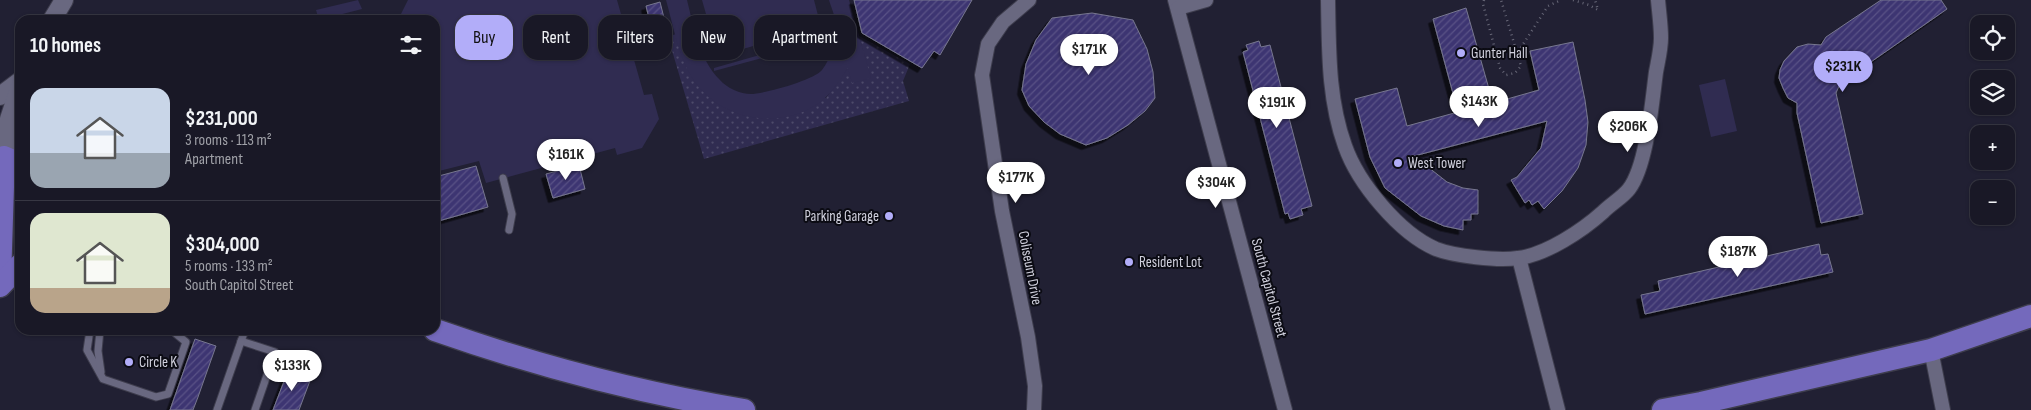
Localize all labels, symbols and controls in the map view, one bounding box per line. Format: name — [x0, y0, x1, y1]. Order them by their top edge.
chip: Buy — [455, 15, 513, 60]
chip: Rent — [523, 15, 588, 60]
chip: Filters — [598, 15, 672, 60]
chip: New — [682, 15, 744, 60]
chip: Apartment — [754, 15, 856, 60]
map controls — [1970, 15, 2015, 225]
button: locate — [1970, 15, 2015, 60]
icon: filters — [397, 31, 425, 59]
text: 10 homes — [30, 33, 101, 58]
pin: $171K — [1054, 34, 1124, 76]
text: $171K — [1071, 40, 1107, 59]
place label: Gunter Hall — [1471, 44, 1527, 63]
marker: Gunter Hall — [1455, 47, 1467, 59]
pin: $231K — [1808, 51, 1878, 93]
text: $231K — [1825, 57, 1861, 76]
button: layers — [1970, 70, 2015, 115]
pin: $191K — [1242, 86, 1312, 129]
pin: $143K — [1444, 86, 1514, 128]
text: $143K — [1460, 92, 1498, 111]
text: $191K — [1259, 93, 1295, 112]
text: $231,000 — [185, 106, 258, 131]
icon: home — [70, 108, 130, 168]
pin: $206K — [1593, 110, 1663, 153]
text: $206K — [1609, 117, 1647, 136]
button: + — [1970, 125, 2015, 170]
text: 3 rooms · 113 m² — [185, 131, 272, 150]
pin: $161K — [531, 138, 601, 181]
text: $161K — [548, 145, 584, 164]
text: Apartment — [185, 150, 243, 169]
place label: West Tower — [1408, 154, 1467, 173]
marker: West Tower — [1392, 157, 1404, 169]
pin: $177K — [981, 162, 1051, 204]
pin: $304K — [1181, 166, 1251, 209]
text: $177K — [998, 168, 1034, 187]
text: $304K — [1197, 173, 1235, 192]
button: − — [1970, 180, 2015, 225]
place label: Parking Garage — [804, 207, 879, 226]
marker: Parking Garage — [883, 210, 895, 222]
street label: Coliseum Drive — [1014, 229, 1046, 307]
text: $304,000 — [185, 232, 260, 257]
icon: home — [70, 233, 130, 293]
street label: South Capitol Street — [1247, 236, 1291, 340]
pin: $187K — [1703, 236, 1773, 278]
text: $187K — [1720, 242, 1756, 261]
place label: Resident Lot — [1139, 253, 1202, 272]
marker: Resident Lot — [1123, 256, 1135, 268]
text: 5 rooms · 133 m² — [185, 257, 273, 276]
text: South Capitol Street — [185, 276, 293, 295]
pin: $133K — [257, 350, 327, 392]
place label: Circle K — [139, 353, 177, 372]
marker: Circle K — [123, 356, 135, 368]
text: $133K — [274, 356, 310, 375]

